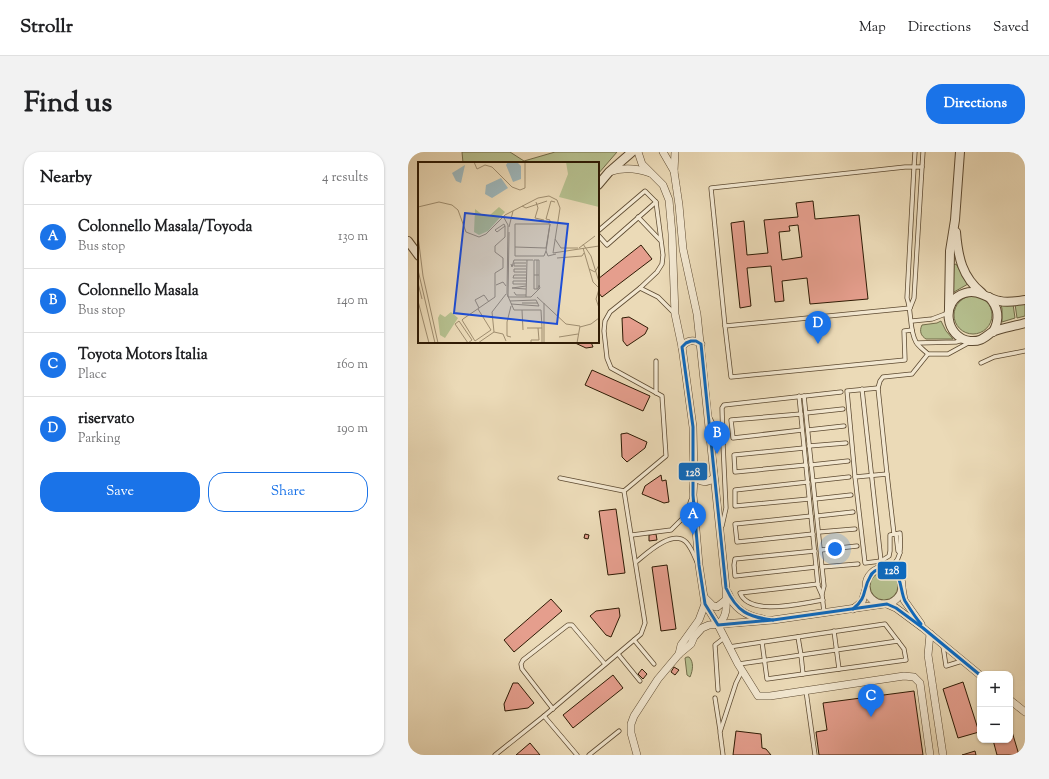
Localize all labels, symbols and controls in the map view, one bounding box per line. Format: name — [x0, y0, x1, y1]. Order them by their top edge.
text: Strollr — [20, 14, 73, 41]
text: Map — [859, 18, 886, 38]
text: Directions — [908, 18, 971, 38]
text: Saved — [993, 18, 1029, 38]
text: Find us — [24, 84, 112, 124]
button: Directions — [926, 84, 1025, 124]
inset map — [418, 162, 599, 343]
text: Nearby — [40, 166, 92, 190]
text: 4 results — [322, 169, 368, 187]
text: Colonnello Masala/Toyoda — [78, 217, 252, 238]
text: A — [48, 228, 58, 246]
text: 130 m — [338, 228, 368, 246]
text: Bus stop — [78, 238, 125, 256]
text: Colonnello Masala — [78, 281, 199, 302]
text: B — [49, 292, 57, 310]
text: 140 m — [337, 292, 368, 310]
text: Bus stop — [78, 302, 125, 320]
pin: D — [805, 311, 831, 344]
text: Toyota Motors Italia — [78, 345, 208, 366]
text: C — [48, 356, 58, 374]
text: 160 m — [337, 356, 368, 374]
text: Place — [78, 366, 107, 384]
text: riservato — [78, 409, 134, 430]
text: D — [48, 420, 58, 438]
text: 190 m — [337, 420, 368, 438]
pin: B — [704, 421, 730, 454]
text: Parking — [78, 430, 120, 448]
line badge: 128 — [678, 462, 708, 481]
text: 128 — [685, 465, 701, 481]
button: Save — [40, 472, 200, 512]
button: Share — [208, 472, 368, 512]
pin: A — [680, 502, 706, 535]
your location — [825, 539, 845, 559]
line badge: 128 — [877, 561, 907, 580]
text: 128 — [884, 563, 900, 579]
map controls — [977, 671, 1013, 743]
button: + — [977, 671, 1013, 707]
pin: C — [858, 684, 884, 717]
button: − — [977, 707, 1013, 743]

